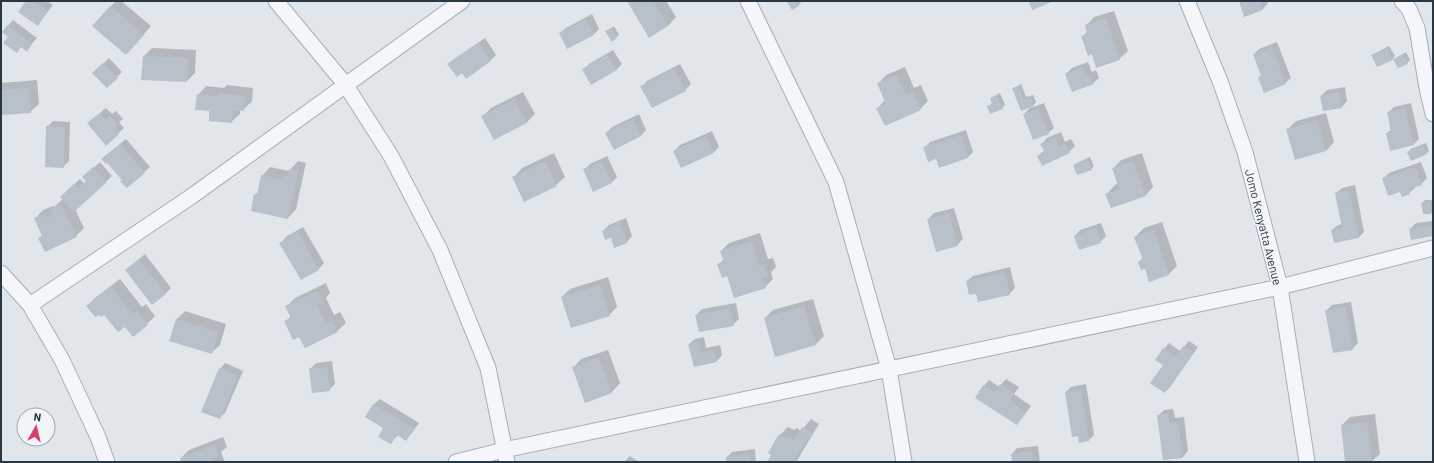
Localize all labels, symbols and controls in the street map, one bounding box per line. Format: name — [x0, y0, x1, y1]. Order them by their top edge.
street label: Jomo Kenyatta Avenue — [1243, 168, 1285, 286]
north arrow — [16, 407, 56, 447]
text: N — [33, 410, 42, 424]

